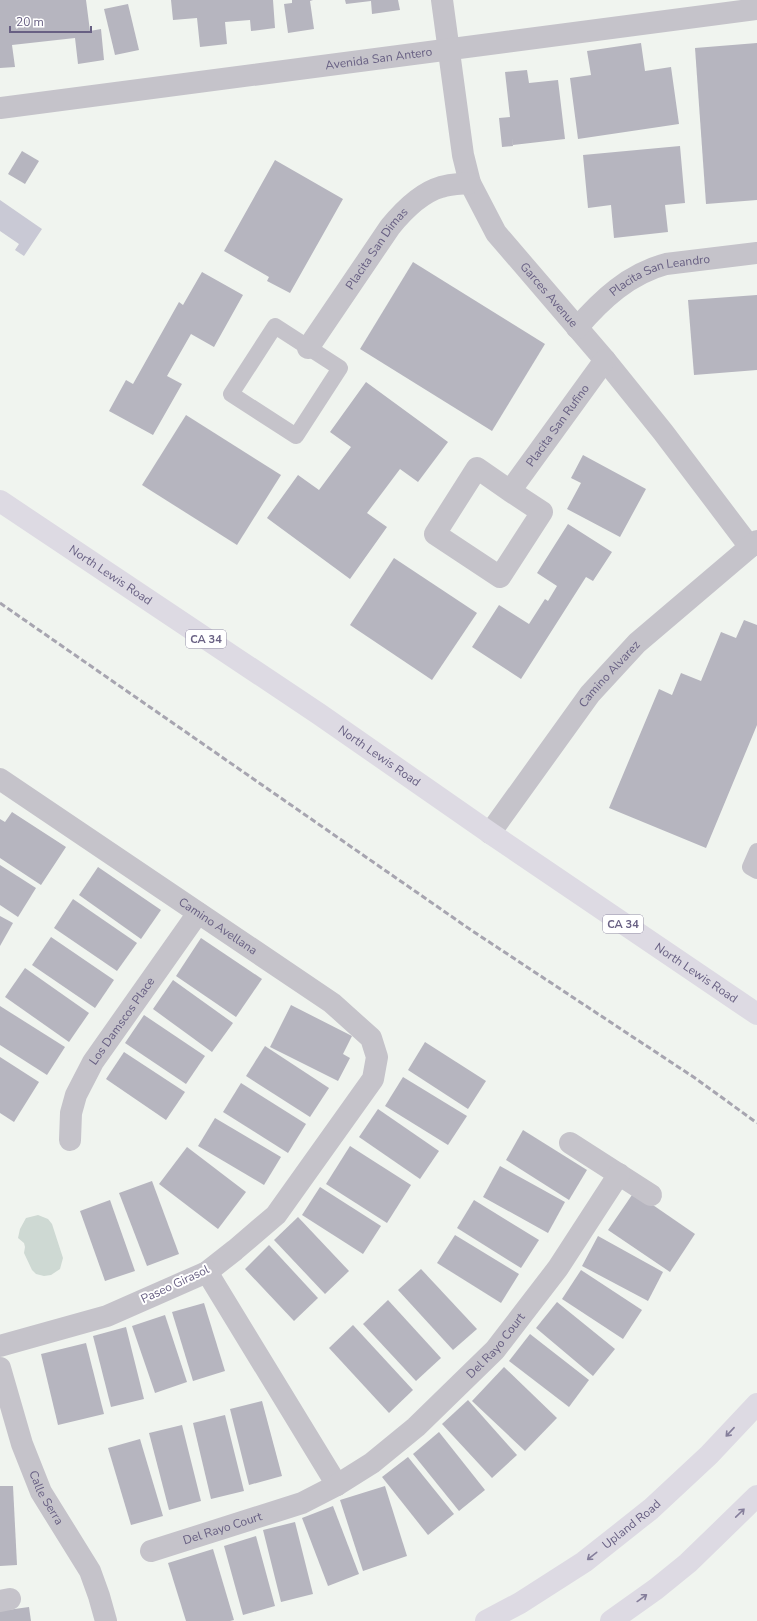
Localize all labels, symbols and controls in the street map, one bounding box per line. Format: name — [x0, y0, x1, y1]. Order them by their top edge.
scale bar — [10, 8, 91, 34]
text: 20 m — [16, 14, 44, 30]
street label: Avenida San Antero — [324, 44, 434, 73]
street label: Placita San Dimas — [342, 204, 412, 293]
street label: Placita San Leandro — [606, 251, 711, 300]
street label: Garces Avenue — [517, 259, 581, 331]
street label: Placita San Rufino — [522, 381, 593, 470]
street label: North Lewis Road — [66, 541, 155, 608]
road number: CA 34 — [186, 630, 226, 648]
street label: Camino Alvarez — [575, 637, 644, 711]
street label: North Lewis Road — [335, 722, 424, 790]
street label: Camino Avellana — [176, 894, 260, 958]
road number: CA 34 — [603, 915, 643, 933]
street label: North Lewis Road — [652, 939, 741, 1007]
street label: Los Damscos Place — [85, 974, 158, 1068]
street label: Paseo Girasol — [138, 1261, 212, 1307]
street label: Del Rayo Court — [463, 1309, 529, 1382]
one-way arrow — [726, 1427, 735, 1437]
street label: Calle Serra — [25, 1468, 67, 1528]
street label: Upland Road — [599, 1496, 664, 1553]
street label: Del Rayo Court — [181, 1508, 265, 1548]
one-way arrow — [735, 1508, 745, 1517]
one-way arrow — [586, 1551, 597, 1560]
one-way arrow — [637, 1594, 648, 1602]

